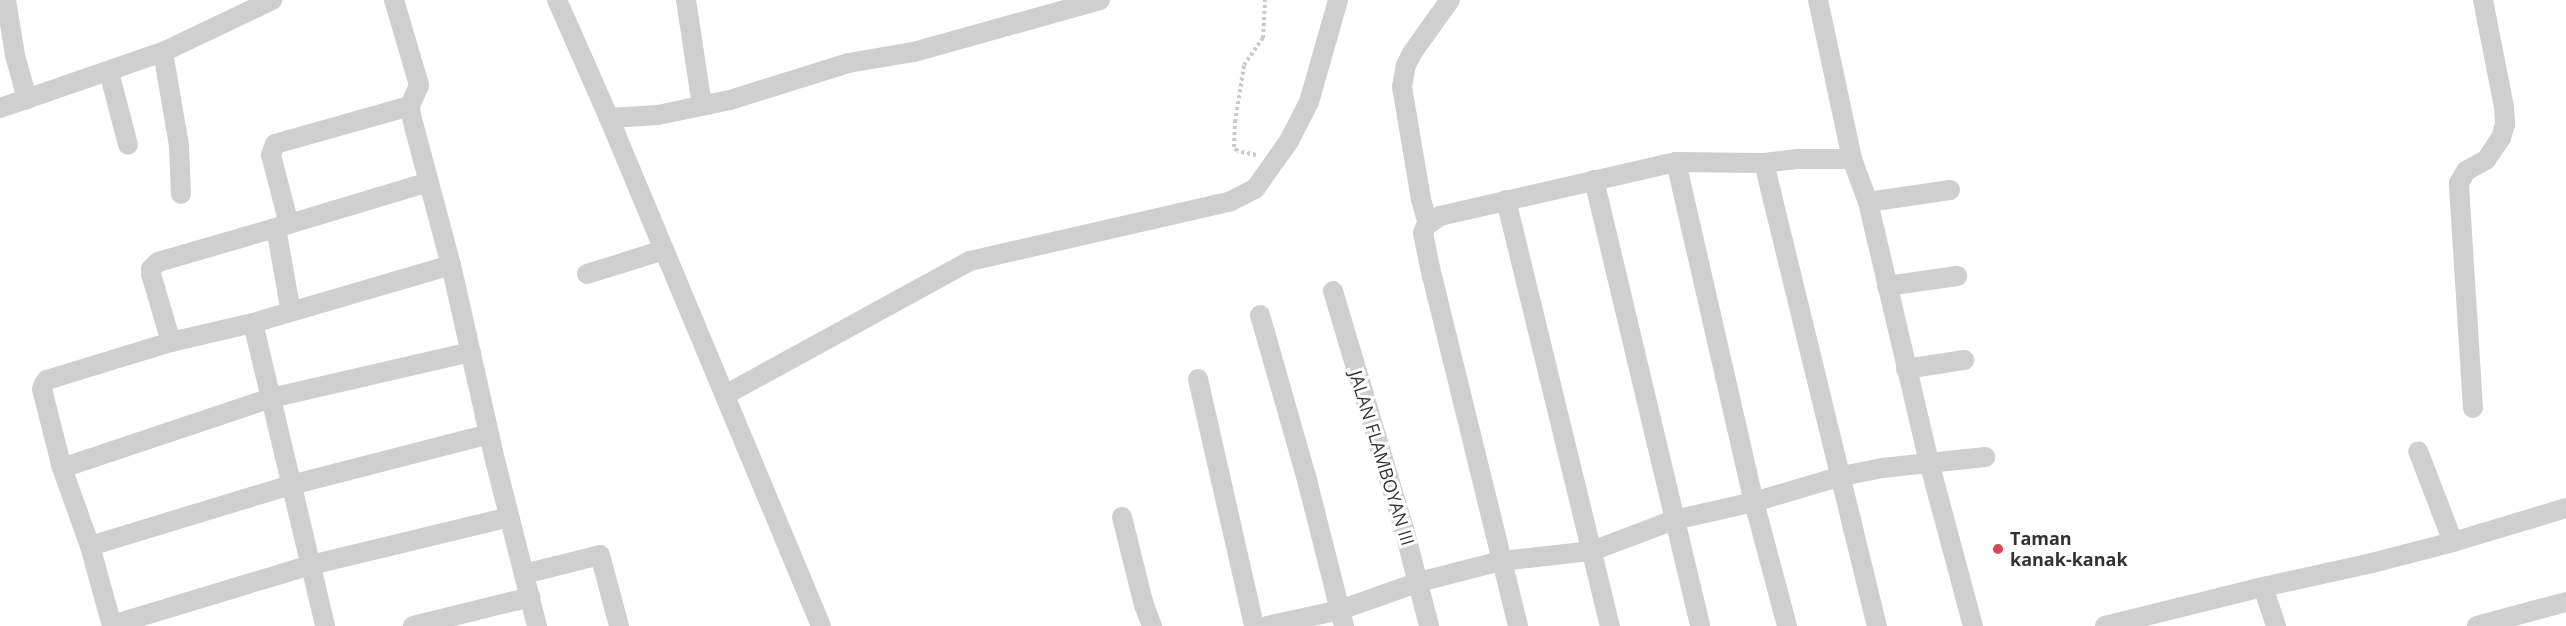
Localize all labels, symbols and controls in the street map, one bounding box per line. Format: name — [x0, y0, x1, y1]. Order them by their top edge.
street label: JALAN FLAMBOYAN III — [1345, 368, 1419, 548]
place label: Taman kanak-kanak — [2010, 528, 2128, 570]
marker: Taman kanak-kanak — [1991, 542, 2005, 556]

